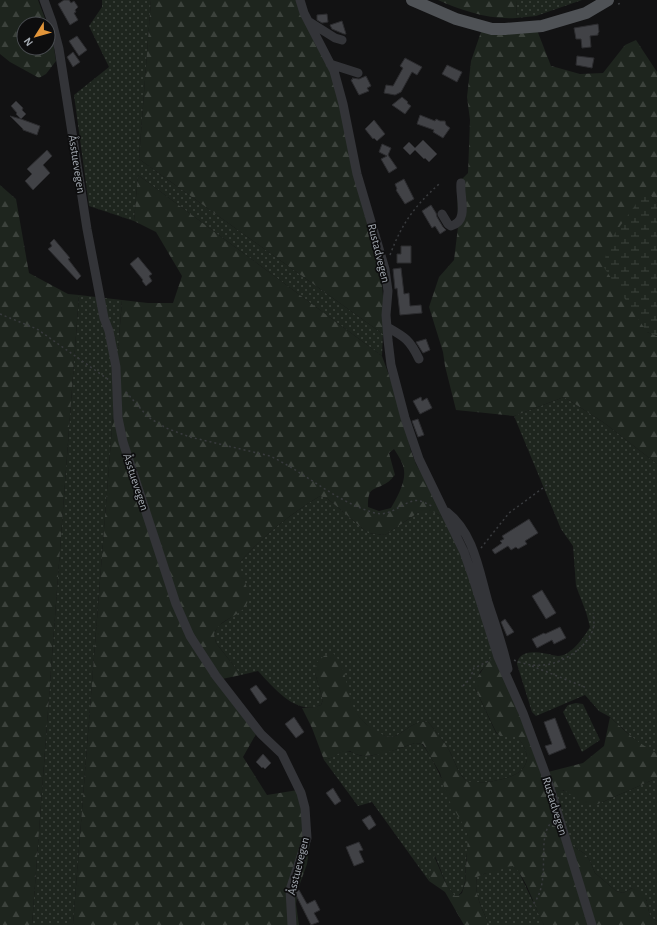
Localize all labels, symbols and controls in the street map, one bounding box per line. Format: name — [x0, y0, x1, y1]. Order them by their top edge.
north arrow — [16, 16, 56, 56]
text: N — [22, 35, 35, 48]
street label: Åsstuevegen — [66, 134, 90, 194]
street label: Rustadvegen — [366, 222, 392, 284]
street label: Åsstuevegen — [121, 451, 153, 512]
street label: Rustadvegen — [540, 775, 570, 837]
street label: Åsstuevegen — [283, 835, 311, 896]

